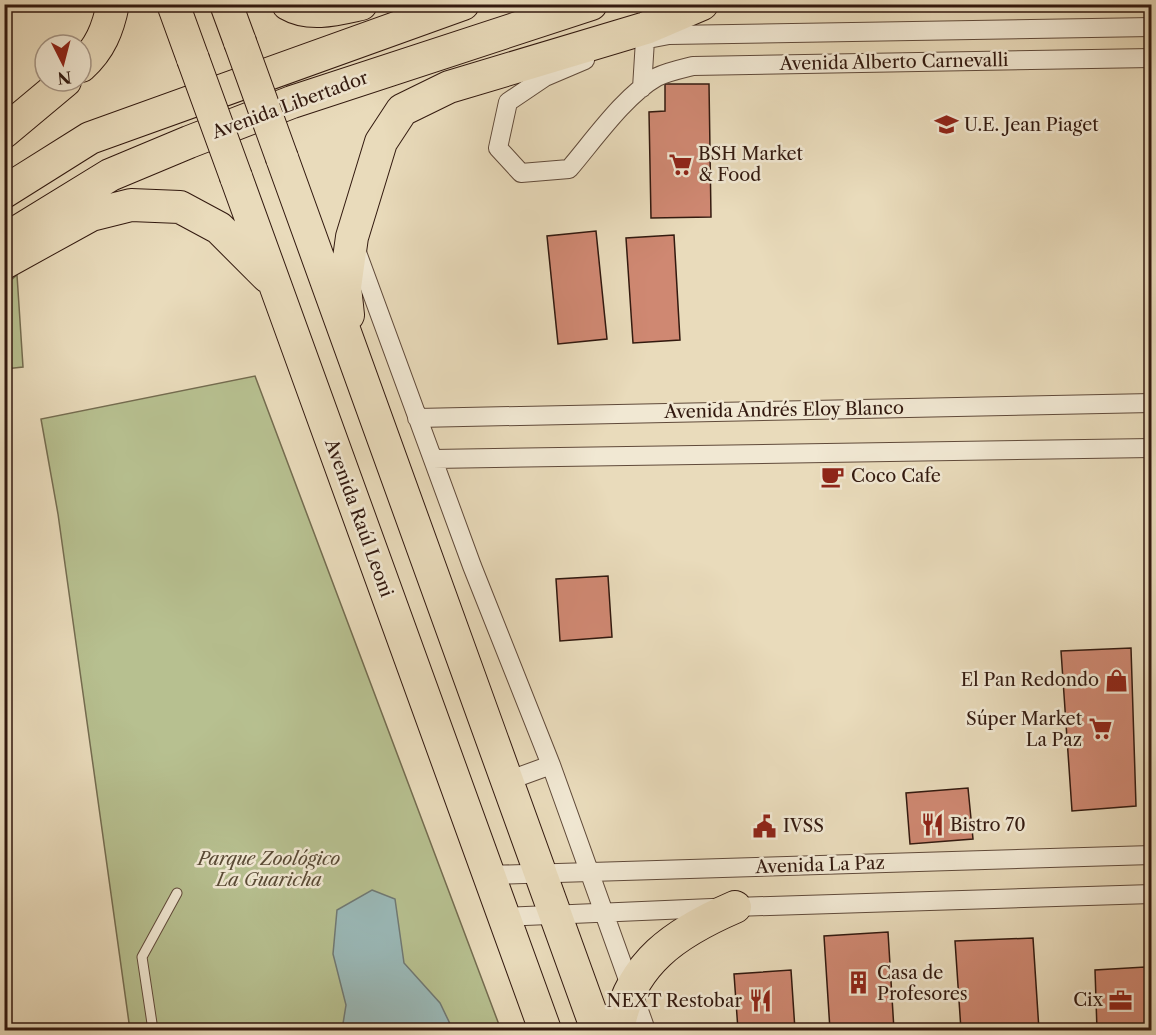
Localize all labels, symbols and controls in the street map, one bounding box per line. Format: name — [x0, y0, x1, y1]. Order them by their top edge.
north arrow — [33, 33, 93, 93]
street label: Avenida Alberto Carnevalli — [778, 49, 1009, 75]
street label: Avenida Libertador — [208, 66, 371, 144]
text: N — [57, 67, 73, 89]
school or university icon: U.E. Jean Piaget — [933, 112, 959, 138]
place label: U.E. Jean Piaget — [964, 114, 1099, 136]
place label: BSH Market & Food — [698, 143, 803, 186]
supermarket icon: BSH Market & Food — [667, 151, 693, 177]
street label: Avenida Andrés Eloy Blanco — [663, 397, 904, 423]
street label: Avenida Raúl Leoni — [320, 435, 398, 601]
cafe icon: Coco Cafe — [820, 463, 846, 489]
place label: Coco Cafe — [851, 465, 941, 487]
shop icon: El Pan Redondo — [1104, 667, 1130, 693]
place label: El Pan Redondo — [961, 669, 1099, 691]
place label: Súper Market La Paz — [966, 708, 1083, 751]
supermarket icon: Súper Market La Paz — [1087, 716, 1113, 742]
restaurant icon: Bistro 70 — [919, 812, 945, 838]
public building icon: IVSS — [752, 813, 778, 839]
place label: Bistro 70 — [950, 814, 1026, 836]
place label: IVSS — [783, 815, 824, 837]
park label: Parque Zoológico La Guaricha — [196, 848, 340, 891]
street label: Avenida La Paz — [754, 852, 885, 878]
place label: Casa de Profesores — [877, 962, 968, 1005]
building icon: Casa de Profesores — [846, 970, 872, 996]
office icon: Cix — [1108, 987, 1134, 1013]
restaurant icon: NEXT Restobar — [747, 988, 773, 1014]
place label: Cix — [1073, 989, 1103, 1011]
place label: NEXT Restobar — [607, 990, 742, 1012]

